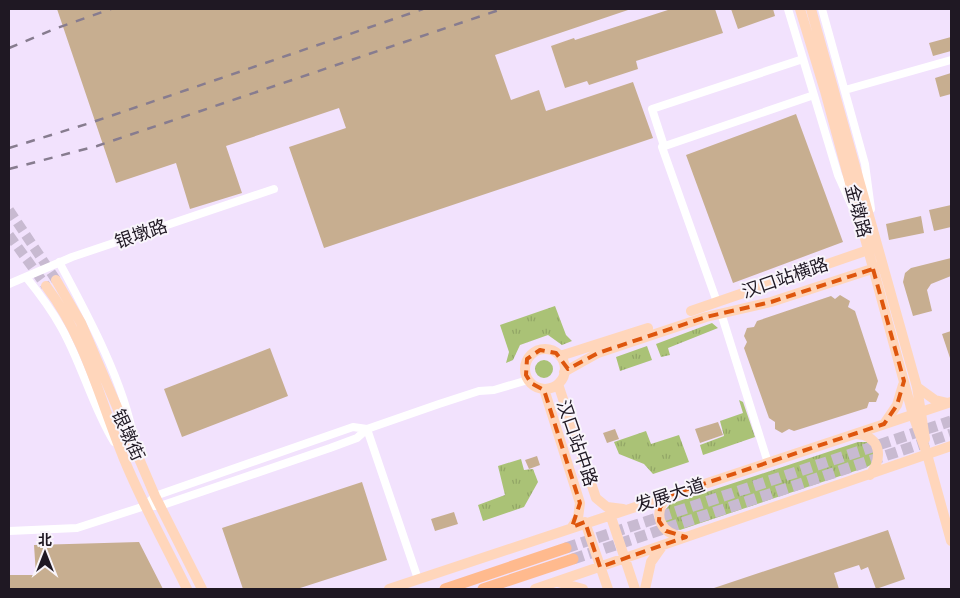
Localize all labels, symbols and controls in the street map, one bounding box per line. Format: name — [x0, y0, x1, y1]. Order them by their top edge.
street label: 金墩路 — [840, 182, 877, 240]
street label: 银墩路 — [112, 214, 170, 253]
street label: 汉口站横路 — [739, 252, 831, 303]
street label: 汉口站中路 — [552, 397, 603, 489]
street label: 银墩街 — [107, 405, 150, 464]
street label: 发展大道 — [632, 472, 708, 517]
north arrow — [20, 528, 70, 578]
text: 北 — [38, 531, 52, 549]

